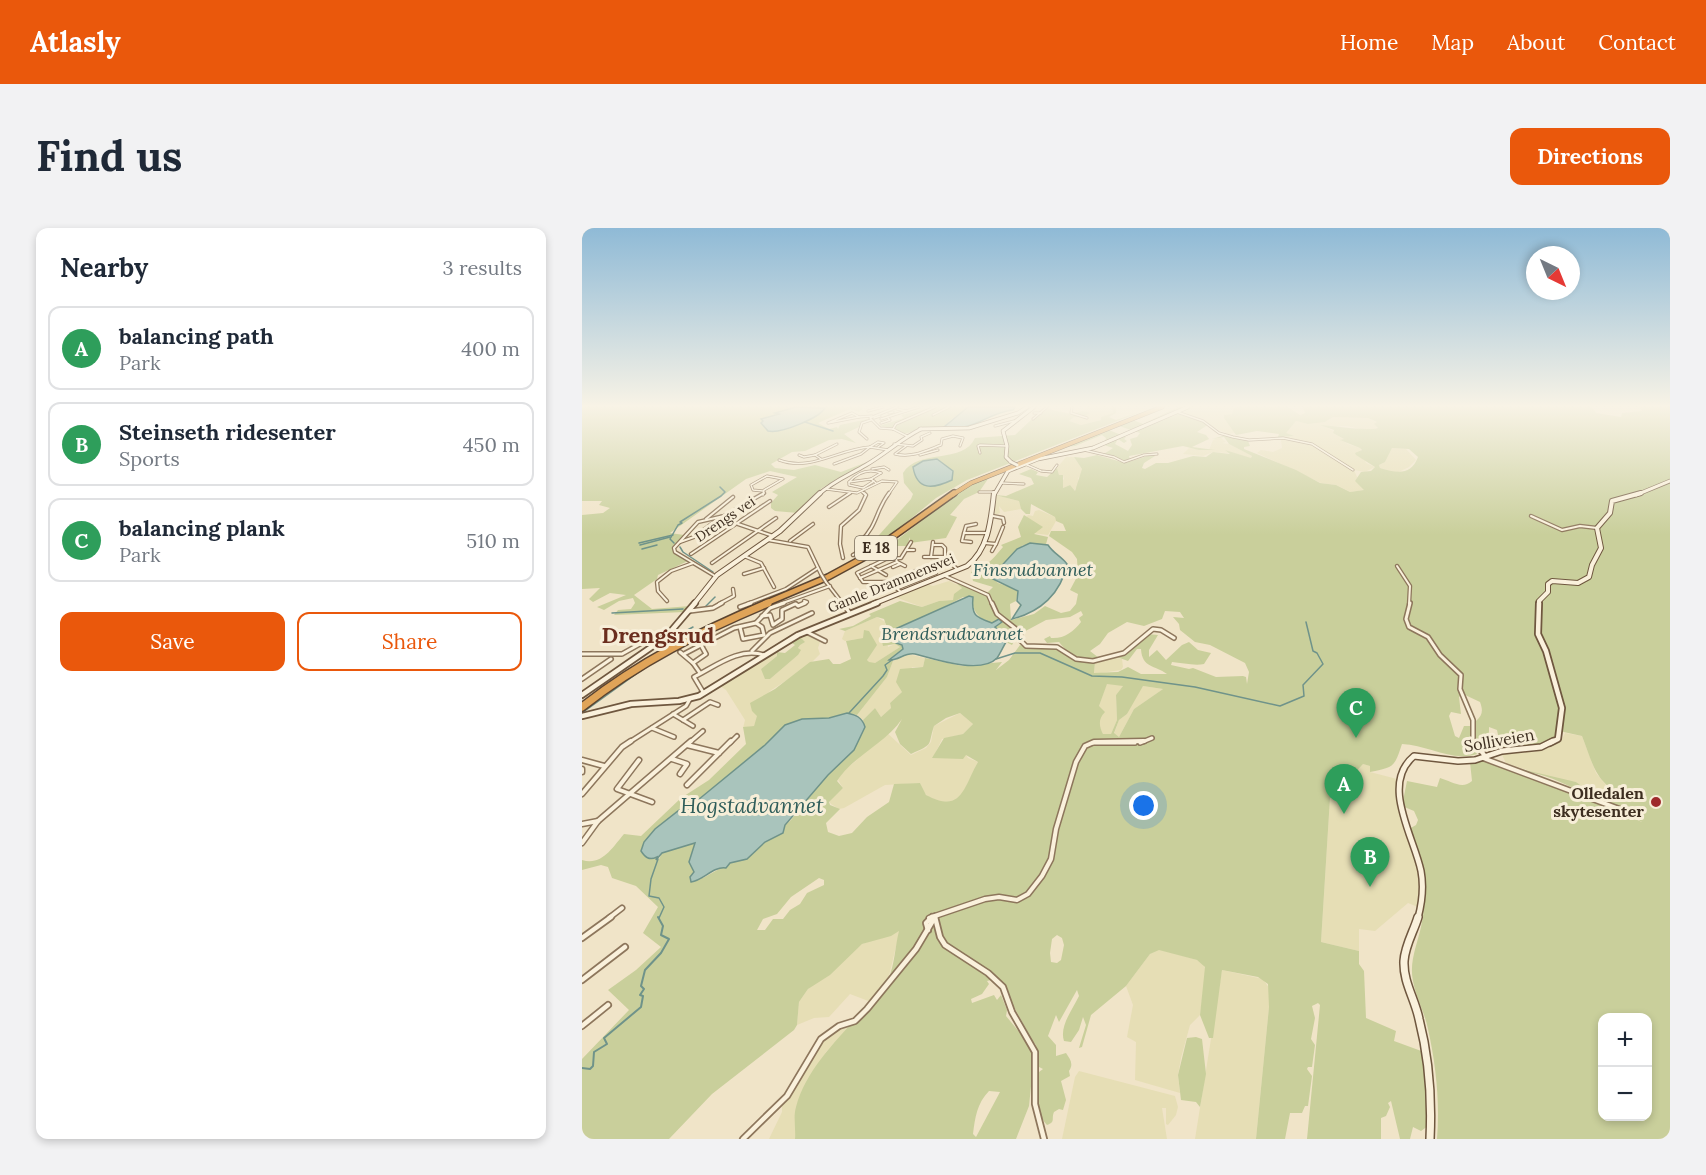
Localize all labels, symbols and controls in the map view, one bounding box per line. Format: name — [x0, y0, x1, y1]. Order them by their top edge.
text: Atlasly — [30, 24, 121, 60]
text: Home — [1340, 29, 1398, 56]
text: Map — [1431, 29, 1474, 56]
text: About — [1507, 29, 1565, 56]
text: Contact — [1598, 29, 1676, 56]
button: Directions — [1510, 128, 1670, 185]
text: Find us — [36, 129, 182, 183]
north arrow — [1526, 246, 1580, 300]
text: Nearby — [60, 251, 148, 284]
text: 3 results — [443, 255, 522, 280]
text: balancing path — [119, 322, 274, 350]
text: A — [75, 336, 88, 361]
text: 400 m — [461, 336, 520, 361]
text: Park — [119, 350, 161, 375]
text: Steinseth ridesenter — [119, 418, 336, 446]
text: B — [75, 432, 88, 457]
text: 450 m — [463, 432, 520, 457]
text: Sports — [119, 446, 180, 471]
street label: Drengs vei — [691, 492, 759, 546]
text: balancing plank — [119, 514, 285, 542]
text: C — [75, 528, 88, 553]
text: 510 m — [466, 528, 520, 553]
road number: E 18 — [855, 536, 897, 560]
text: Park — [119, 542, 161, 567]
street label: Gamle Drammensvei — [825, 549, 957, 617]
water label: Finsrudvannet — [973, 558, 1094, 581]
button: Save — [60, 612, 285, 671]
button: Share — [297, 612, 522, 671]
district label: Drengsrud — [602, 621, 714, 649]
water label: Brendsrudvannet — [881, 622, 1023, 645]
pin: C — [1336, 688, 1376, 738]
street label: Solliveien — [1462, 724, 1536, 756]
pin: A — [1324, 764, 1364, 814]
place label: Olledalen skytesenter — [1553, 783, 1644, 821]
your location — [1129, 791, 1158, 820]
water label: Hogstadvannet — [680, 792, 824, 819]
marker: Olledalen skytesenter — [1649, 795, 1663, 809]
pin: B — [1350, 838, 1390, 887]
map controls — [1598, 1013, 1652, 1121]
button: + — [1598, 1013, 1652, 1067]
button: − — [1598, 1067, 1652, 1121]

